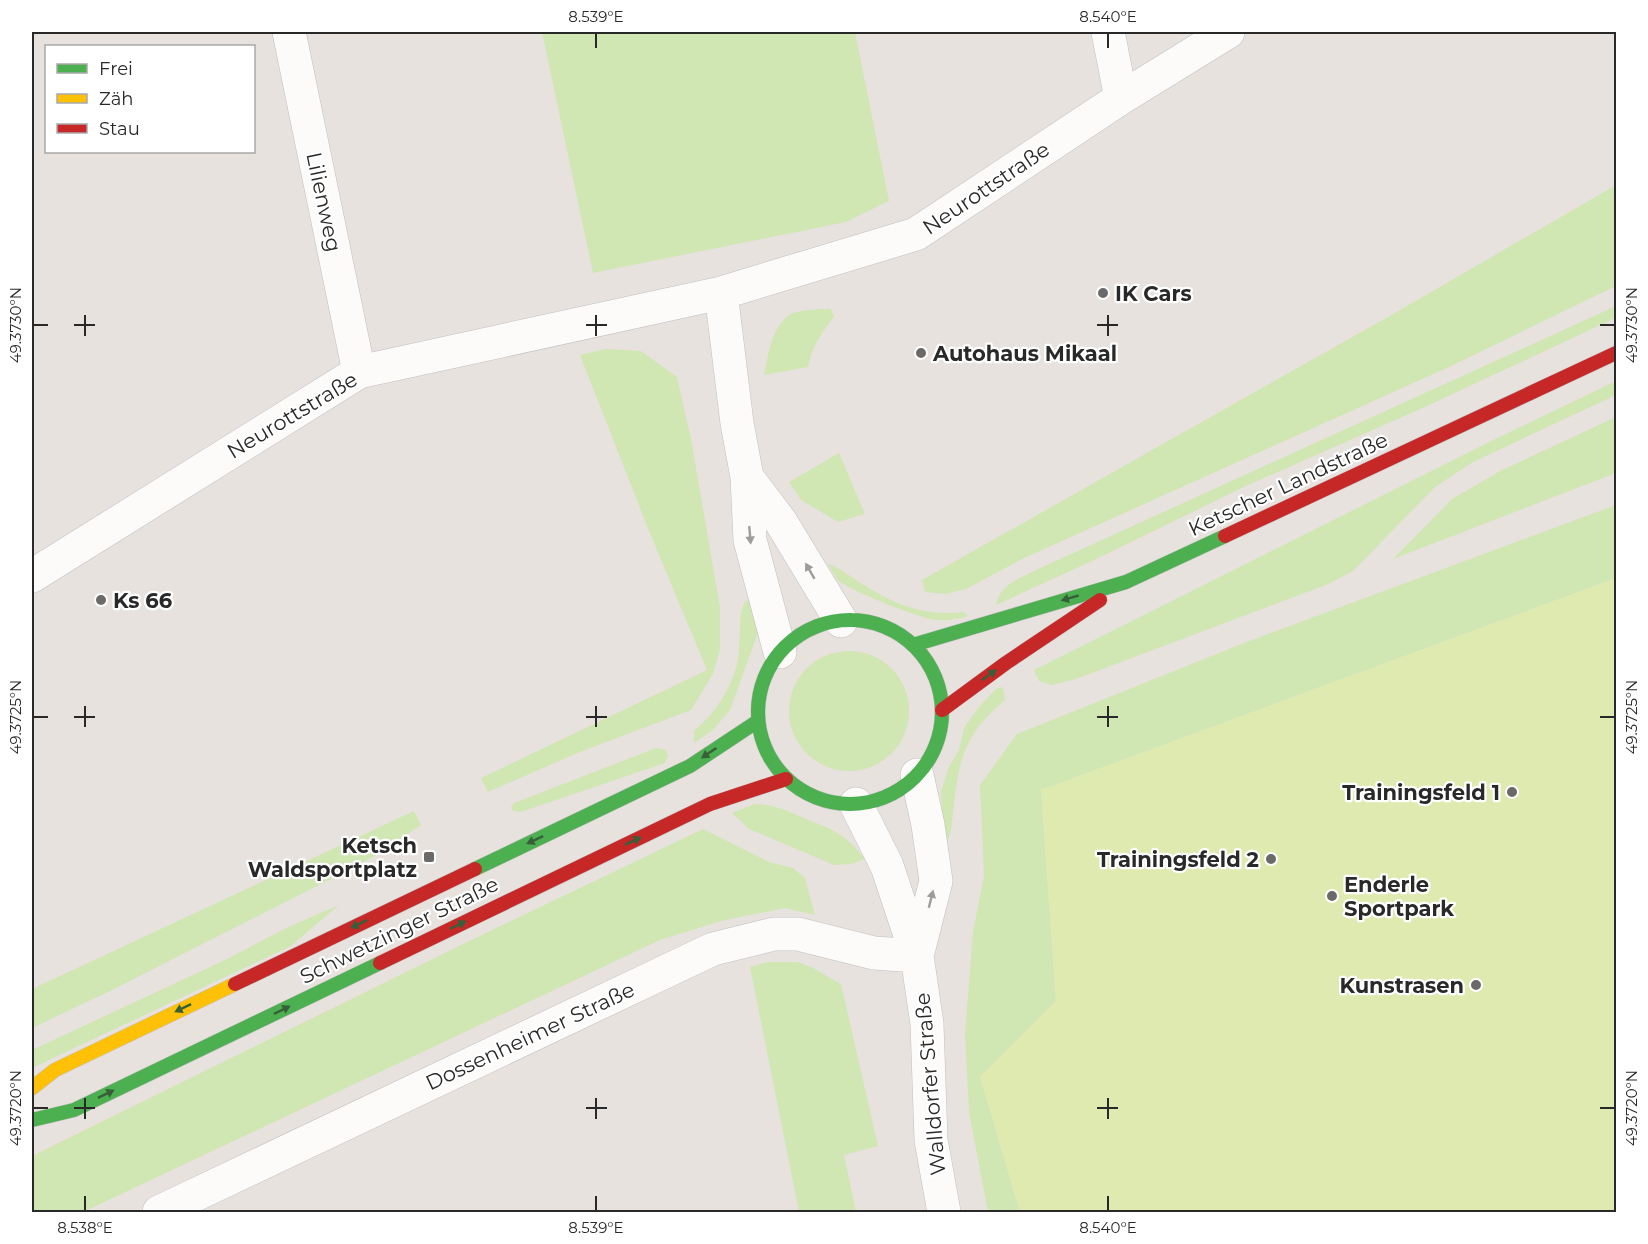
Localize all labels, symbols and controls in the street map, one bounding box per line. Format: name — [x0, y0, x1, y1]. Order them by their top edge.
text: 8.539°E — [568, 7, 624, 26]
text: 8.540°E — [1079, 7, 1137, 26]
legend — [45, 45, 255, 153]
text: Frei — [99, 58, 133, 80]
text: Zäh — [99, 88, 134, 110]
text: Stau — [99, 118, 140, 140]
street label: Neurottstraße — [918, 136, 1054, 240]
street label: Lilienweg — [301, 150, 347, 254]
place label: IK Cars — [1115, 281, 1192, 306]
marker: IK Cars — [1096, 286, 1110, 300]
text: 49.3730°N — [6, 287, 25, 363]
text: 49.3730°N — [1622, 287, 1641, 363]
place label: Autohaus Mikaal — [932, 341, 1117, 366]
marker: Autohaus Mikaal — [914, 346, 928, 360]
street label: Neurottstraße — [222, 366, 362, 464]
street label: Ketscher Landstraße — [1184, 427, 1392, 541]
one-way arrow — [745, 526, 755, 545]
one-way arrow — [805, 562, 815, 579]
place label: Ks 66 — [113, 588, 172, 613]
marker: Ks 66 — [94, 593, 108, 607]
one-way arrow — [1061, 594, 1079, 604]
one-way arrow — [980, 669, 996, 681]
text: 49.3725°N — [6, 680, 25, 754]
text: 49.3725°N — [1622, 680, 1641, 754]
one-way arrow — [702, 747, 718, 759]
place label: Trainingsfeld 1 — [1342, 780, 1500, 805]
marker: Trainingsfeld 1 — [1505, 785, 1519, 799]
place label: Ketsch Waldsportplatz — [248, 833, 417, 882]
one-way arrow — [526, 835, 543, 844]
one-way arrow — [625, 836, 642, 846]
place label: Trainingsfeld 2 — [1097, 847, 1259, 872]
marker: Ketsch Waldsportplatz — [422, 850, 436, 864]
marker: Trainingsfeld 2 — [1264, 852, 1278, 866]
street label: Schwetzinger Straße — [296, 871, 502, 989]
place label: Enderle Sportpark — [1344, 872, 1454, 921]
marker: Enderle Sportpark — [1325, 889, 1339, 903]
one-way arrow — [927, 890, 937, 908]
one-way arrow — [350, 919, 367, 928]
one-way arrow — [449, 921, 466, 930]
place label: Kunstrasen — [1339, 973, 1464, 998]
street label: Dossenheimer Straße — [422, 977, 638, 1095]
marker: Kunstrasen — [1469, 978, 1483, 992]
street label: Walldorfer Straße — [910, 992, 950, 1176]
one-way arrow — [174, 1003, 192, 1013]
one-way arrow — [273, 1005, 290, 1014]
text: 49.3720°N — [6, 1070, 25, 1146]
text: 49.3720°N — [1622, 1070, 1641, 1146]
one-way arrow — [98, 1090, 115, 1099]
text: 8.538°E — [57, 1218, 113, 1237]
text: 8.539°E — [568, 1218, 624, 1237]
text: 8.540°E — [1079, 1218, 1137, 1237]

